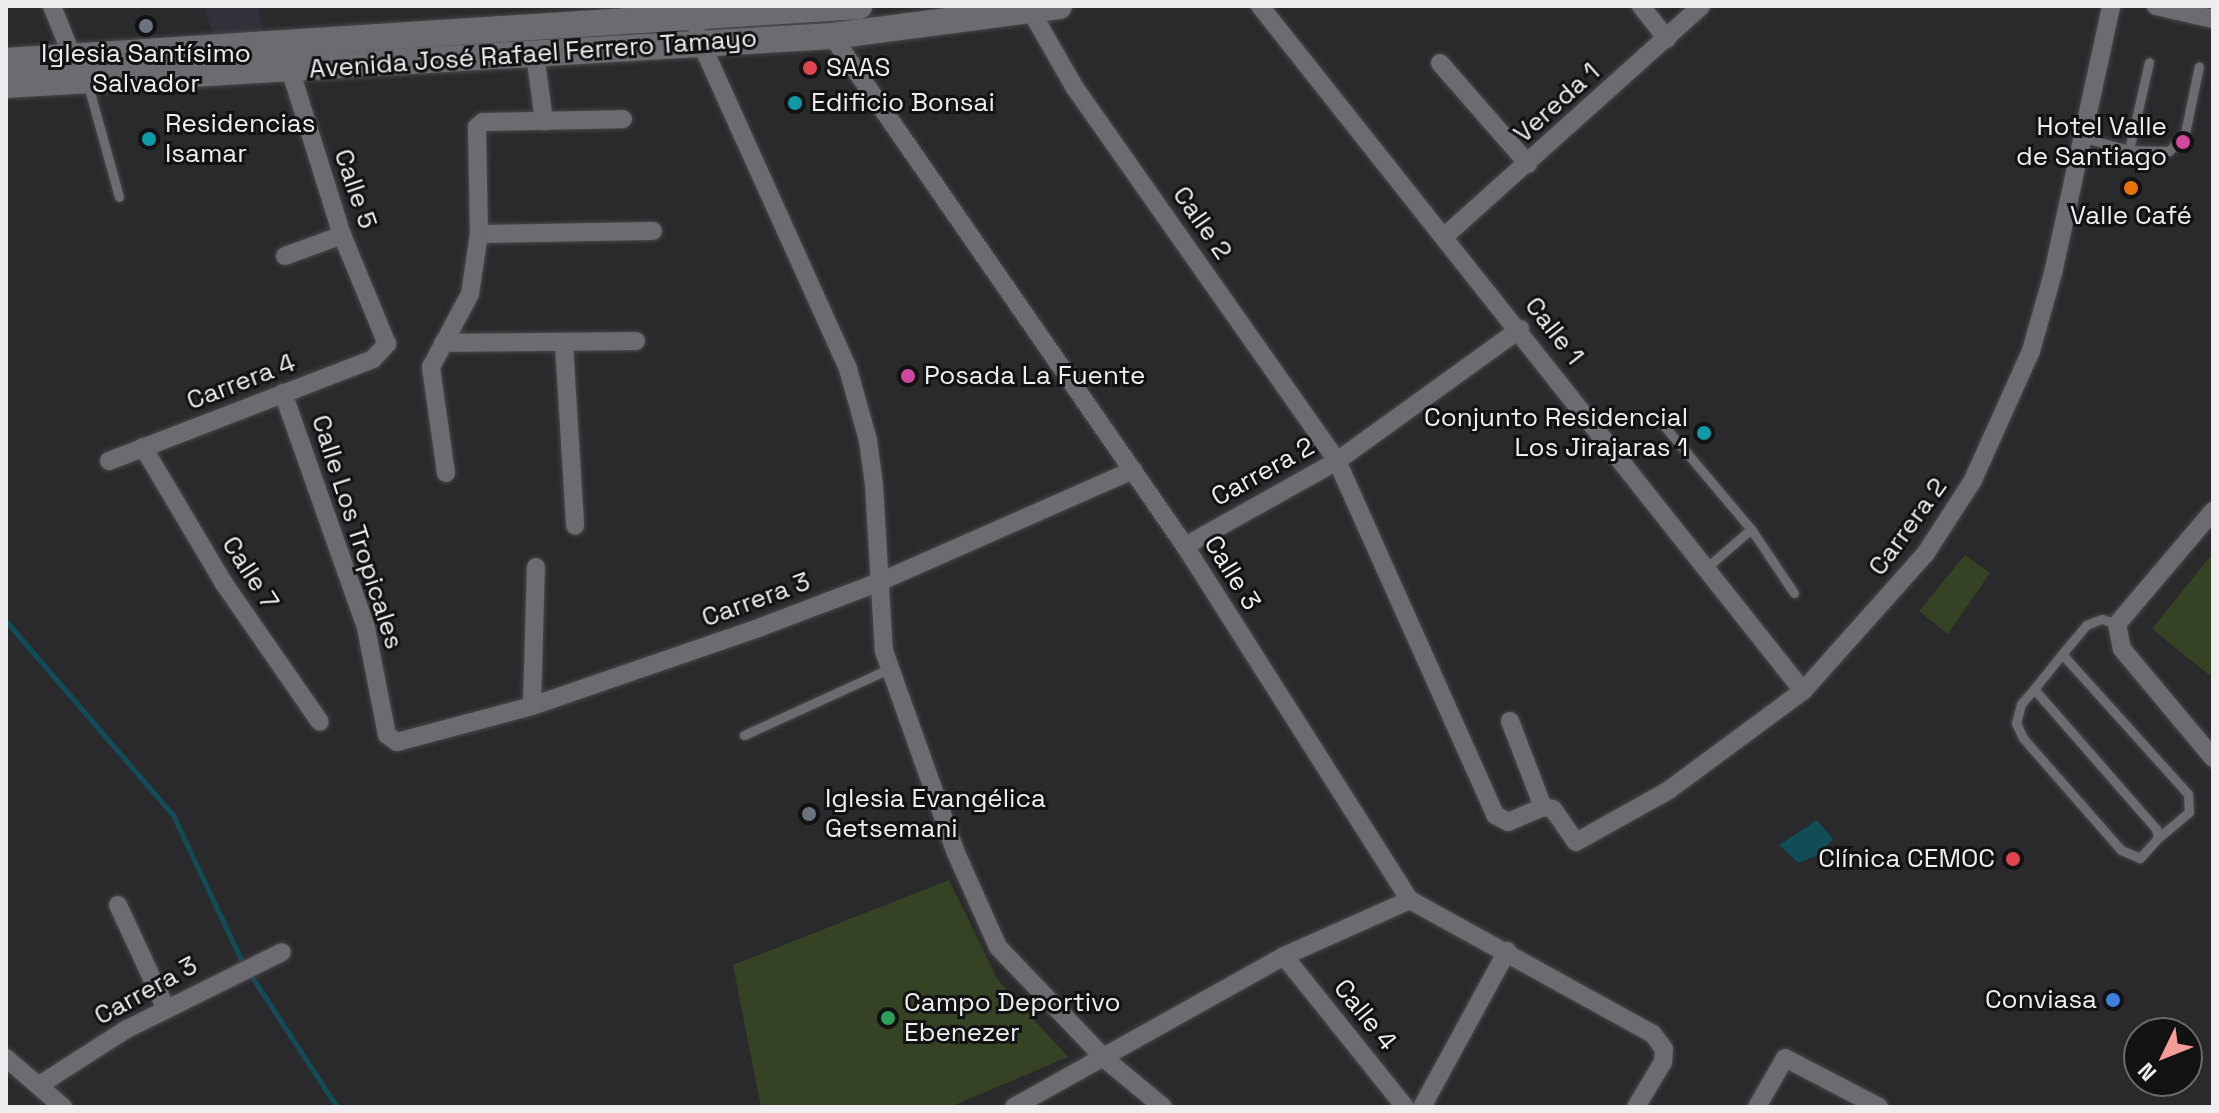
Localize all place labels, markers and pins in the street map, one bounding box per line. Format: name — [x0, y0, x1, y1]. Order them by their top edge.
marker: Iglesia Santísimo Salvador — [137, 17, 155, 35]
place label: Iglesia Santísimo Salvador — [41, 38, 251, 100]
place label: SAAS — [826, 52, 890, 84]
marker: SAAS — [801, 59, 819, 77]
place label: Edificio Bonsai — [811, 87, 995, 119]
marker: Edificio Bonsai — [786, 94, 804, 112]
place label: Residencias Isamar — [165, 108, 315, 170]
place label: Hotel Valle de Santiago — [2016, 111, 2167, 172]
marker: Residencias Isamar — [140, 130, 158, 148]
marker: Hotel Valle de Santiago — [2174, 133, 2192, 151]
marker: Valle Café — [2122, 179, 2140, 197]
place label: Valle Café — [2070, 200, 2192, 232]
place label: Posada La Fuente — [924, 360, 1145, 392]
marker: Posada La Fuente — [899, 367, 917, 385]
place label: Conjunto Residencial Los Jirajaras 1 — [1424, 402, 1688, 464]
marker: Conjunto Residencial Los Jirajaras 1 — [1695, 424, 1713, 442]
place label: Iglesia Evangélica Getsemani — [825, 783, 1046, 844]
marker: Iglesia Evangélica Getsemani — [800, 805, 818, 823]
place label: Clínica CEMOC — [1818, 843, 1995, 875]
marker: Clínica CEMOC — [2002, 848, 2024, 870]
place label: Conviasa — [1985, 984, 2097, 1016]
place label: Campo Deportivo Ebenezer — [904, 987, 1121, 1048]
marker: Conviasa — [2104, 991, 2122, 1009]
marker: Campo Deportivo Ebenezer — [879, 1009, 897, 1027]

